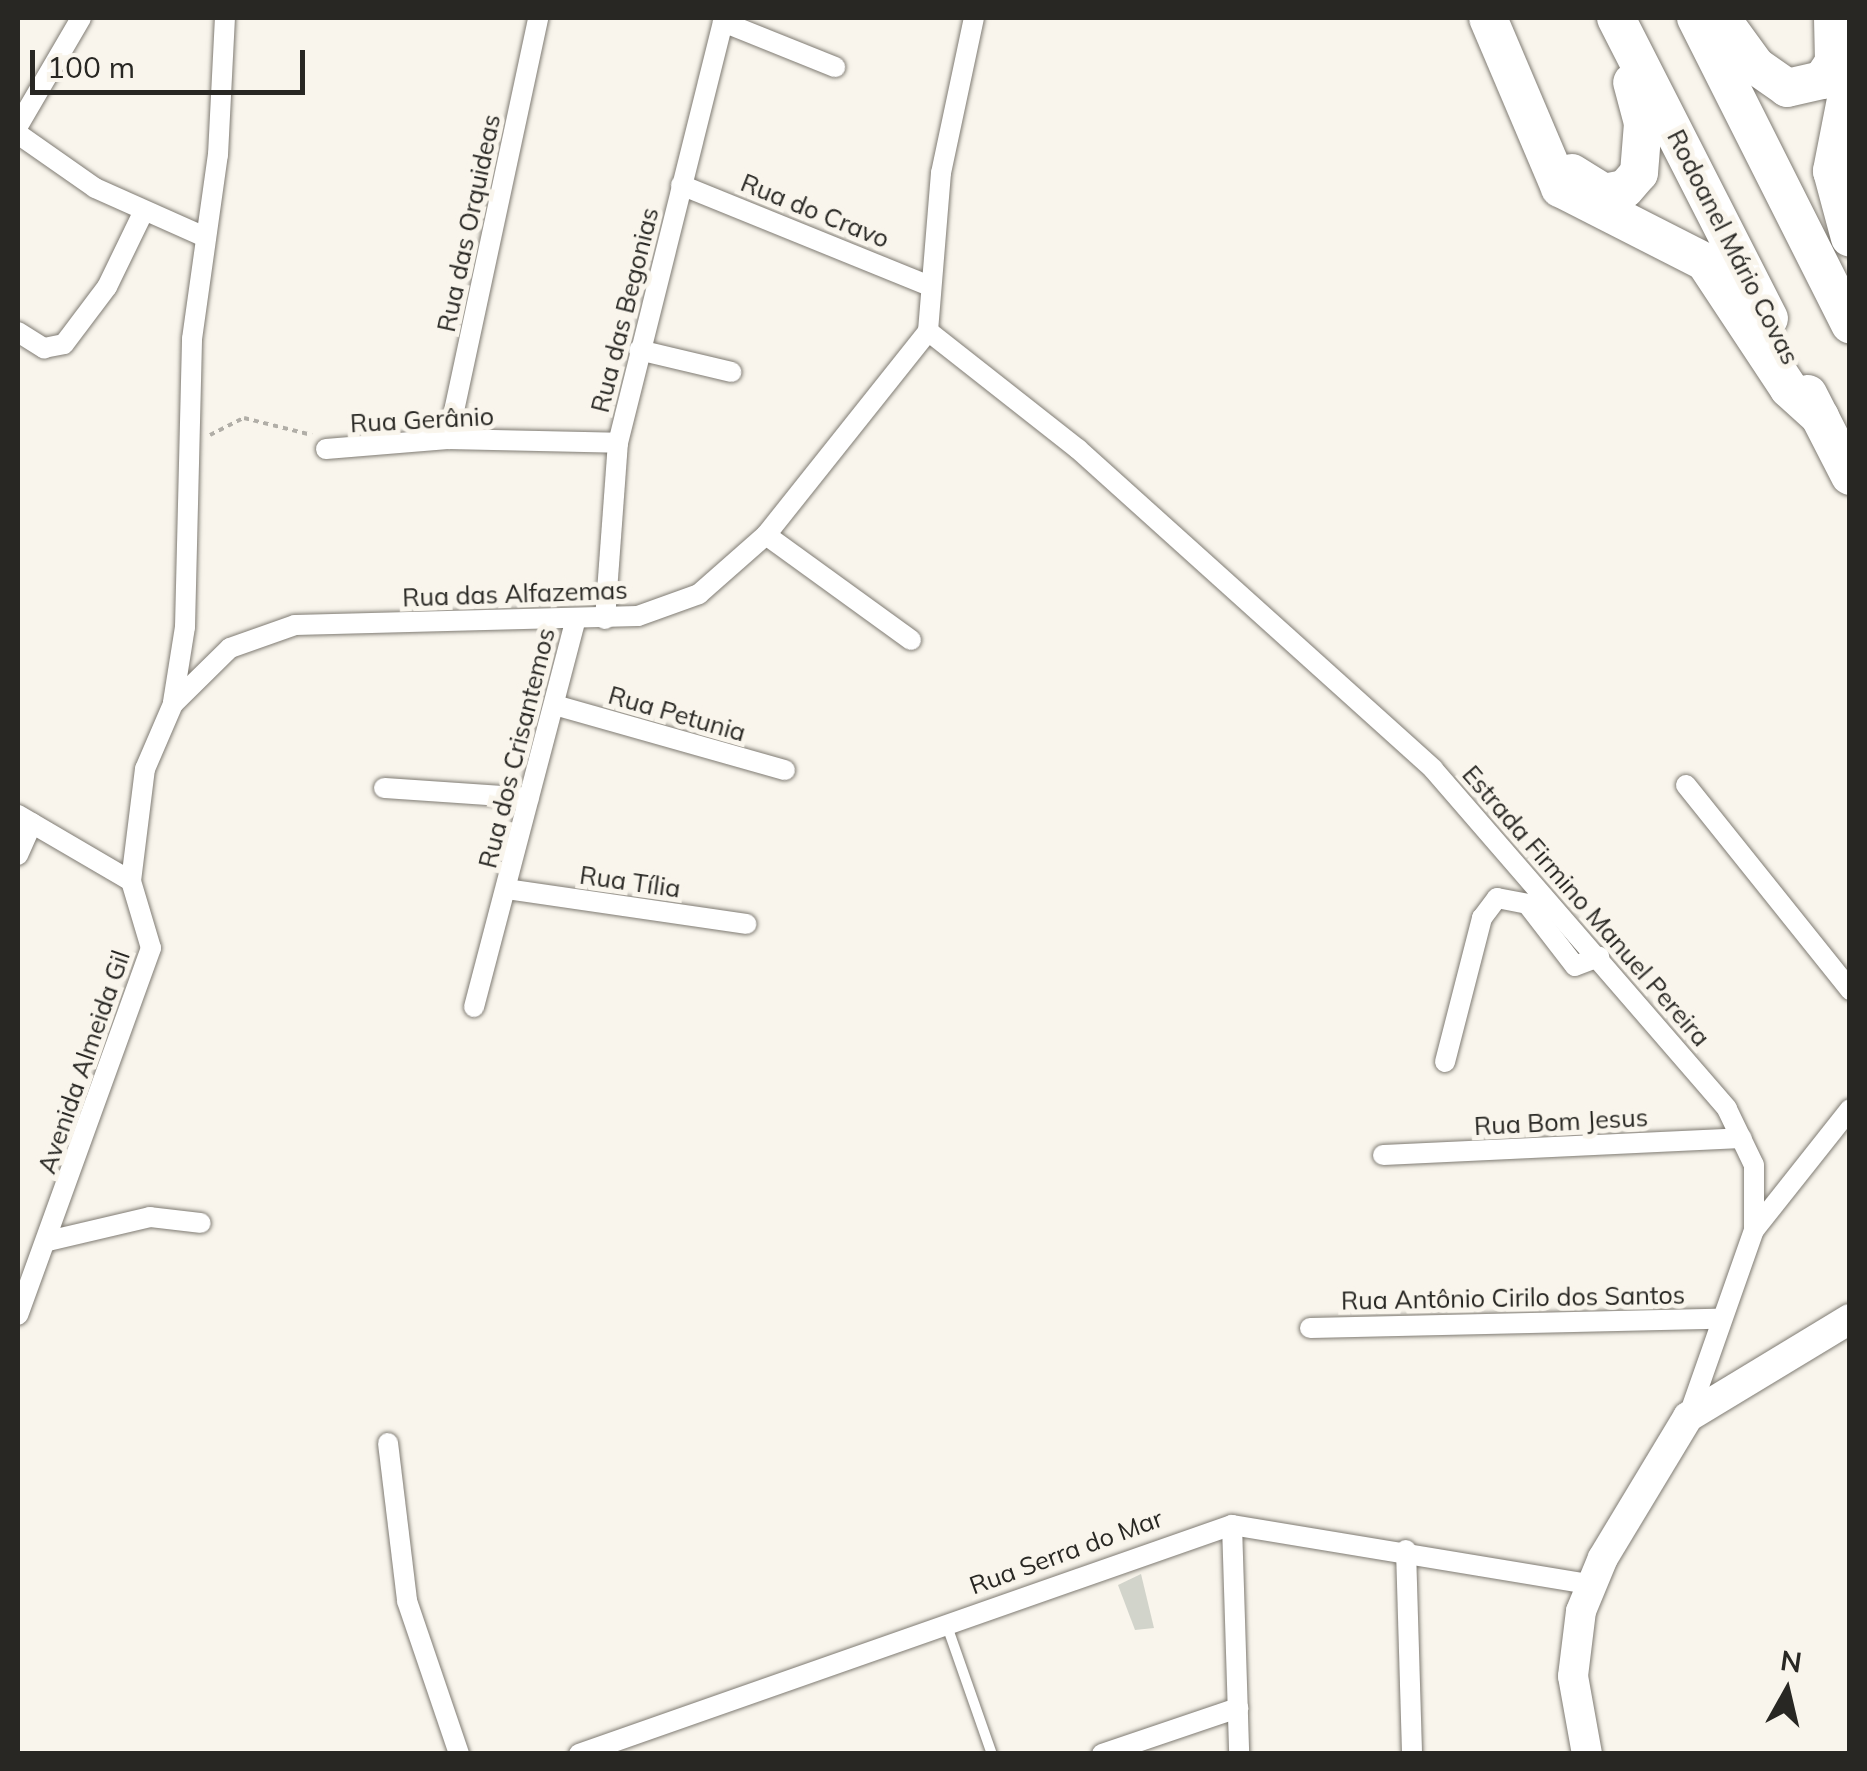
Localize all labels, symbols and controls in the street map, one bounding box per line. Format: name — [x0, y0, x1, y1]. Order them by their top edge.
scale bar — [35, 30, 310, 92]
text: 100 m — [47, 48, 135, 86]
street label: Rua das Orquideas — [431, 111, 507, 335]
street label: Rodoanel Mário Covas — [1661, 125, 1805, 369]
street label: Rua do Cravo — [736, 168, 894, 254]
street label: Rua das Begonias — [585, 204, 665, 416]
street label: Rua Gerânio — [349, 401, 495, 439]
street label: Rua das Alfazemas — [402, 575, 628, 613]
street label: Rua dos Crisantemos — [473, 625, 561, 871]
street label: Rua Petunia — [605, 680, 749, 748]
street label: Estrada Firmino Manuel Pereira — [1456, 760, 1716, 1052]
street label: Rua Tília — [578, 860, 682, 904]
street label: Avenida Almeida Gil — [32, 946, 136, 1178]
street label: Rua Bom Jesus — [1473, 1102, 1649, 1142]
street label: Rua Antônio Cirilo dos Santos — [1341, 1280, 1685, 1316]
street label: Rua Serra do Mar — [965, 1503, 1167, 1601]
north arrow — [1737, 1641, 1837, 1741]
text: N — [1778, 1642, 1804, 1680]

